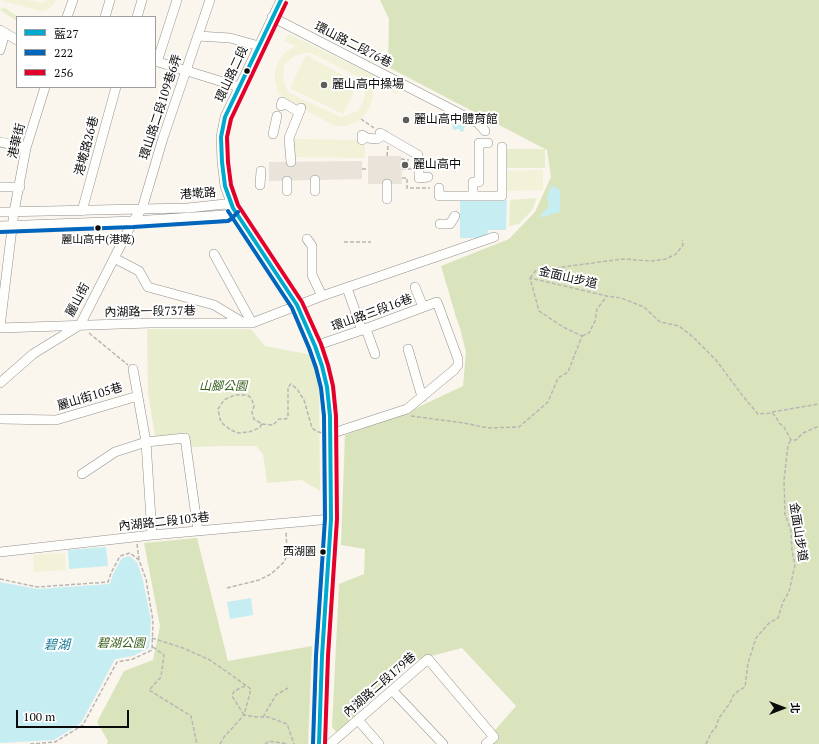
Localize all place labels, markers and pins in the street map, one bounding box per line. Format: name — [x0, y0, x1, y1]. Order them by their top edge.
unlabelled marker — [242, 66, 252, 76]
place label: 麗山高中操場 — [332, 78, 404, 92]
marker: 麗山高中操場 — [319, 80, 329, 90]
place label: 麗山高中體育館 — [414, 113, 498, 127]
marker: 麗山高中體育館 — [401, 115, 411, 125]
place label: 麗山高中 — [413, 158, 461, 172]
marker: 麗山高中 — [400, 160, 410, 170]
marker: 麗山高中(港墘) — [93, 223, 103, 233]
place label: 麗山高中(港墘) — [61, 233, 135, 247]
place label: 西湖園 — [283, 545, 316, 559]
marker: 西湖園 — [318, 547, 328, 557]

